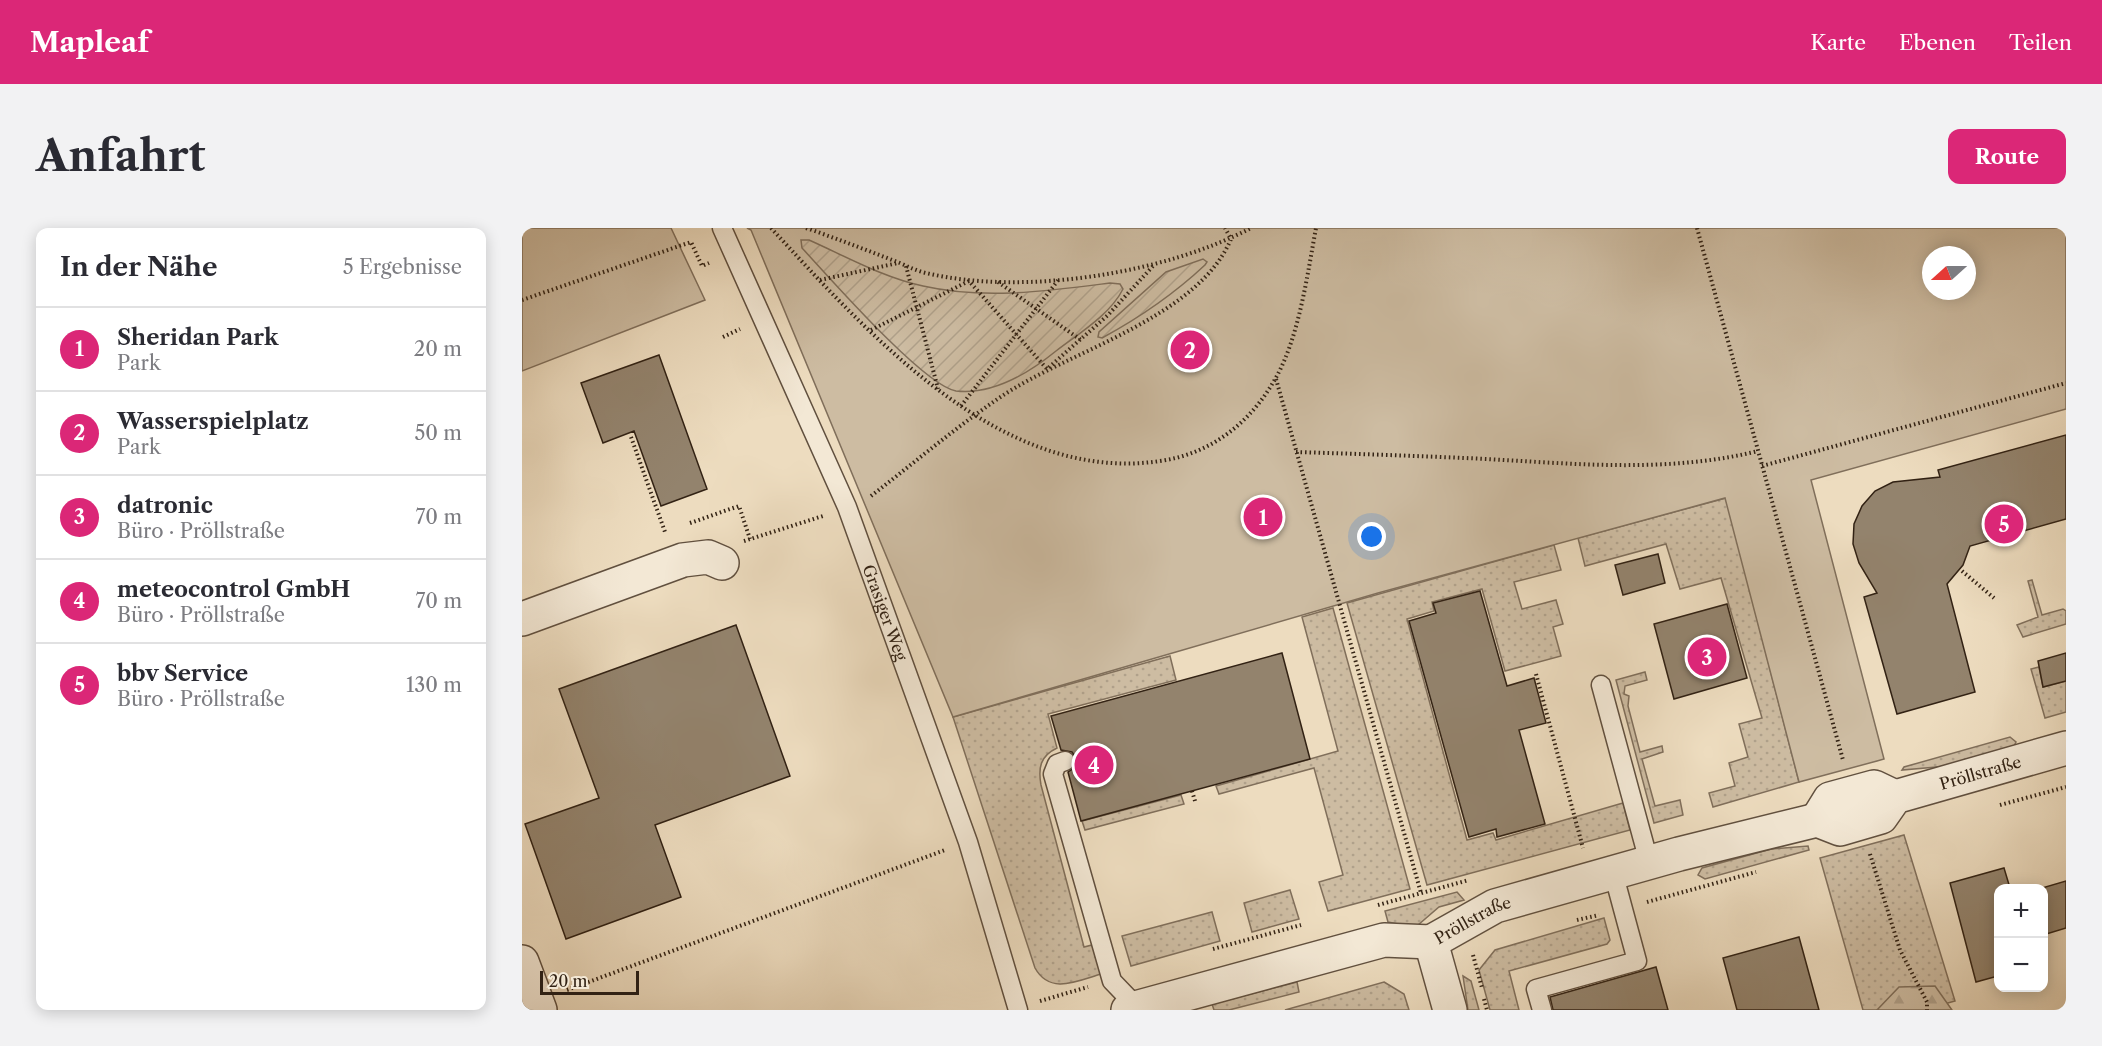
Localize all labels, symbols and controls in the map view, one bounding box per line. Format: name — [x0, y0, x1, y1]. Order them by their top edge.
text: Mapleaf — [30, 25, 149, 59]
text: Karte — [1811, 30, 1866, 55]
text: Ebenen — [1899, 30, 1976, 55]
text: Teilen — [2009, 30, 2072, 55]
button: Route — [1948, 129, 2066, 184]
text: Anfahrt — [36, 130, 205, 182]
north arrow — [1922, 246, 1976, 300]
text: In der Nähe — [60, 251, 217, 283]
text: 5 Ergebnisse — [343, 255, 462, 279]
text: Sheridan Park — [117, 324, 279, 351]
pin: 2 — [1170, 328, 1210, 372]
text: 1 — [75, 337, 84, 361]
text: 20 m — [414, 337, 462, 361]
text: Park — [117, 351, 160, 375]
text: Wasserspielplatz — [117, 408, 309, 435]
text: 2 — [74, 421, 85, 445]
text: 50 m — [415, 421, 462, 445]
text: Park — [117, 435, 160, 459]
text: datronic — [117, 492, 213, 519]
pin: 1 — [1244, 494, 1282, 540]
pin: 5 — [1984, 502, 2024, 546]
text: 3 — [74, 505, 85, 529]
text: 70 m — [416, 505, 462, 529]
text: Büro · Pröllstraße — [117, 519, 285, 543]
your location — [1357, 522, 1386, 551]
street label: Grasiger Weg — [859, 562, 912, 664]
text: meteocontrol GmbH — [117, 576, 350, 603]
text: 4 — [74, 589, 85, 613]
text: 70 m — [416, 589, 462, 613]
text: Büro · Pröllstraße — [117, 603, 285, 627]
pin: 3 — [1688, 634, 1726, 680]
text: bbv Service — [117, 660, 248, 687]
text: 5 — [74, 673, 85, 697]
text: 130 m — [406, 673, 462, 697]
text: Büro · Pröllstraße — [117, 687, 285, 711]
pin: 4 — [1074, 742, 1114, 788]
street label: Pröllstraße — [1937, 751, 2024, 794]
map controls — [1994, 884, 2048, 992]
button: + — [1994, 884, 2048, 938]
street label: Pröllstraße — [1431, 892, 1513, 948]
button: − — [1994, 938, 2048, 992]
scale bar — [540, 968, 639, 996]
text: 20 m — [549, 971, 588, 991]

